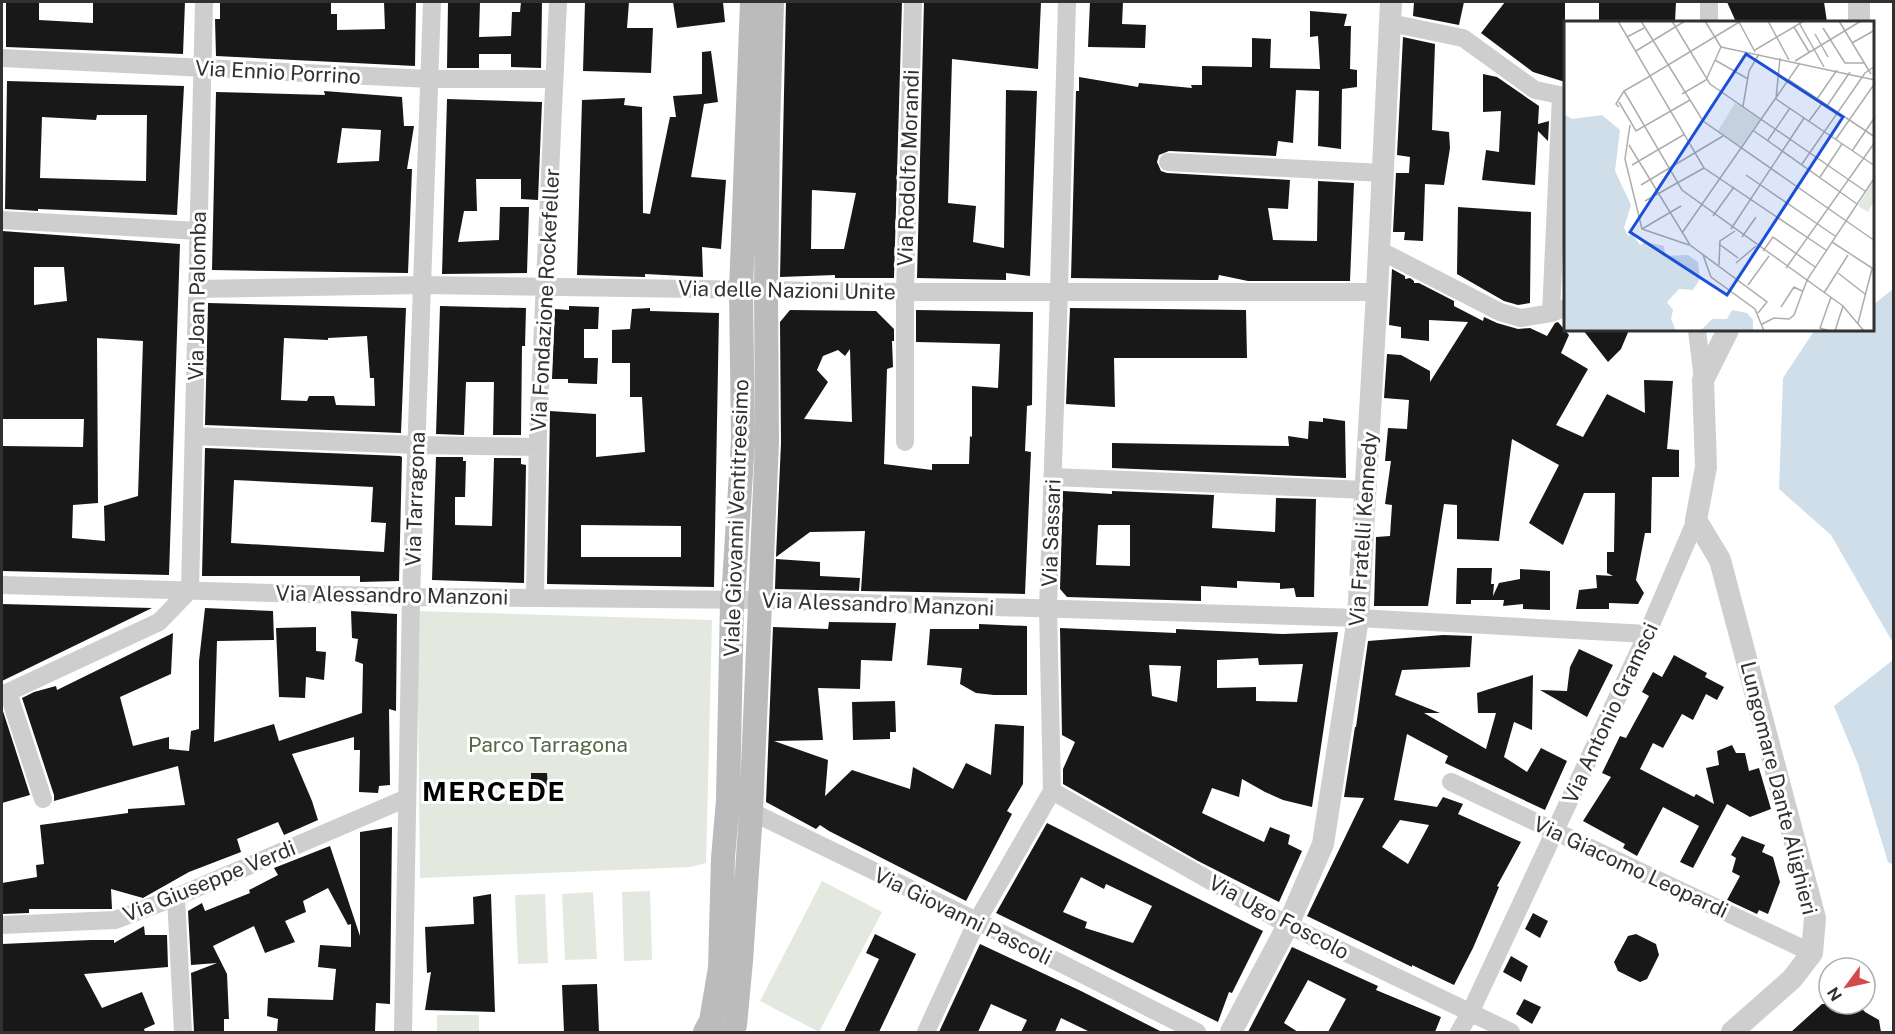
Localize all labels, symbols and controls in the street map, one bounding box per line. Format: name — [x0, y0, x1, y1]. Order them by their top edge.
inset map — [1564, 21, 1874, 332]
street label: Via Ennio Porrino — [195, 55, 361, 89]
street label: Via Rodolfo Morandi — [892, 69, 924, 267]
street label: Via Fondazione Rockefeller — [526, 167, 564, 433]
street label: Via Joan Palomba — [183, 211, 211, 381]
street label: Via delle Nazioni Unite — [678, 276, 896, 304]
street label: Viale Giovanni Ventitreesimo — [719, 379, 753, 657]
street label: Via Tarragona — [400, 431, 430, 567]
street label: Via Fratelli Kennedy — [1344, 431, 1382, 627]
street label: Via Sassari — [1037, 479, 1065, 587]
street label: Via Alessandro Manzoni — [276, 580, 508, 610]
street label: Via Alessandro Manzoni — [761, 587, 995, 621]
street label: Via Antonio Gramsci — [1557, 619, 1663, 807]
street label: Lungomare Dante Alighieri — [1735, 659, 1823, 917]
park label: Parco Tarragona — [468, 732, 628, 757]
district label: MERCEDE — [422, 775, 566, 807]
street label: Via Giacomo Leopardi — [1530, 811, 1732, 923]
street label: Via Giuseppe Verdi — [119, 835, 299, 927]
street label: Via Giovanni Pascoli — [870, 862, 1056, 970]
street label: Via Ugo Foscolo — [1205, 869, 1353, 965]
north arrow — [1817, 956, 1877, 1016]
text: N — [1823, 983, 1846, 1004]

